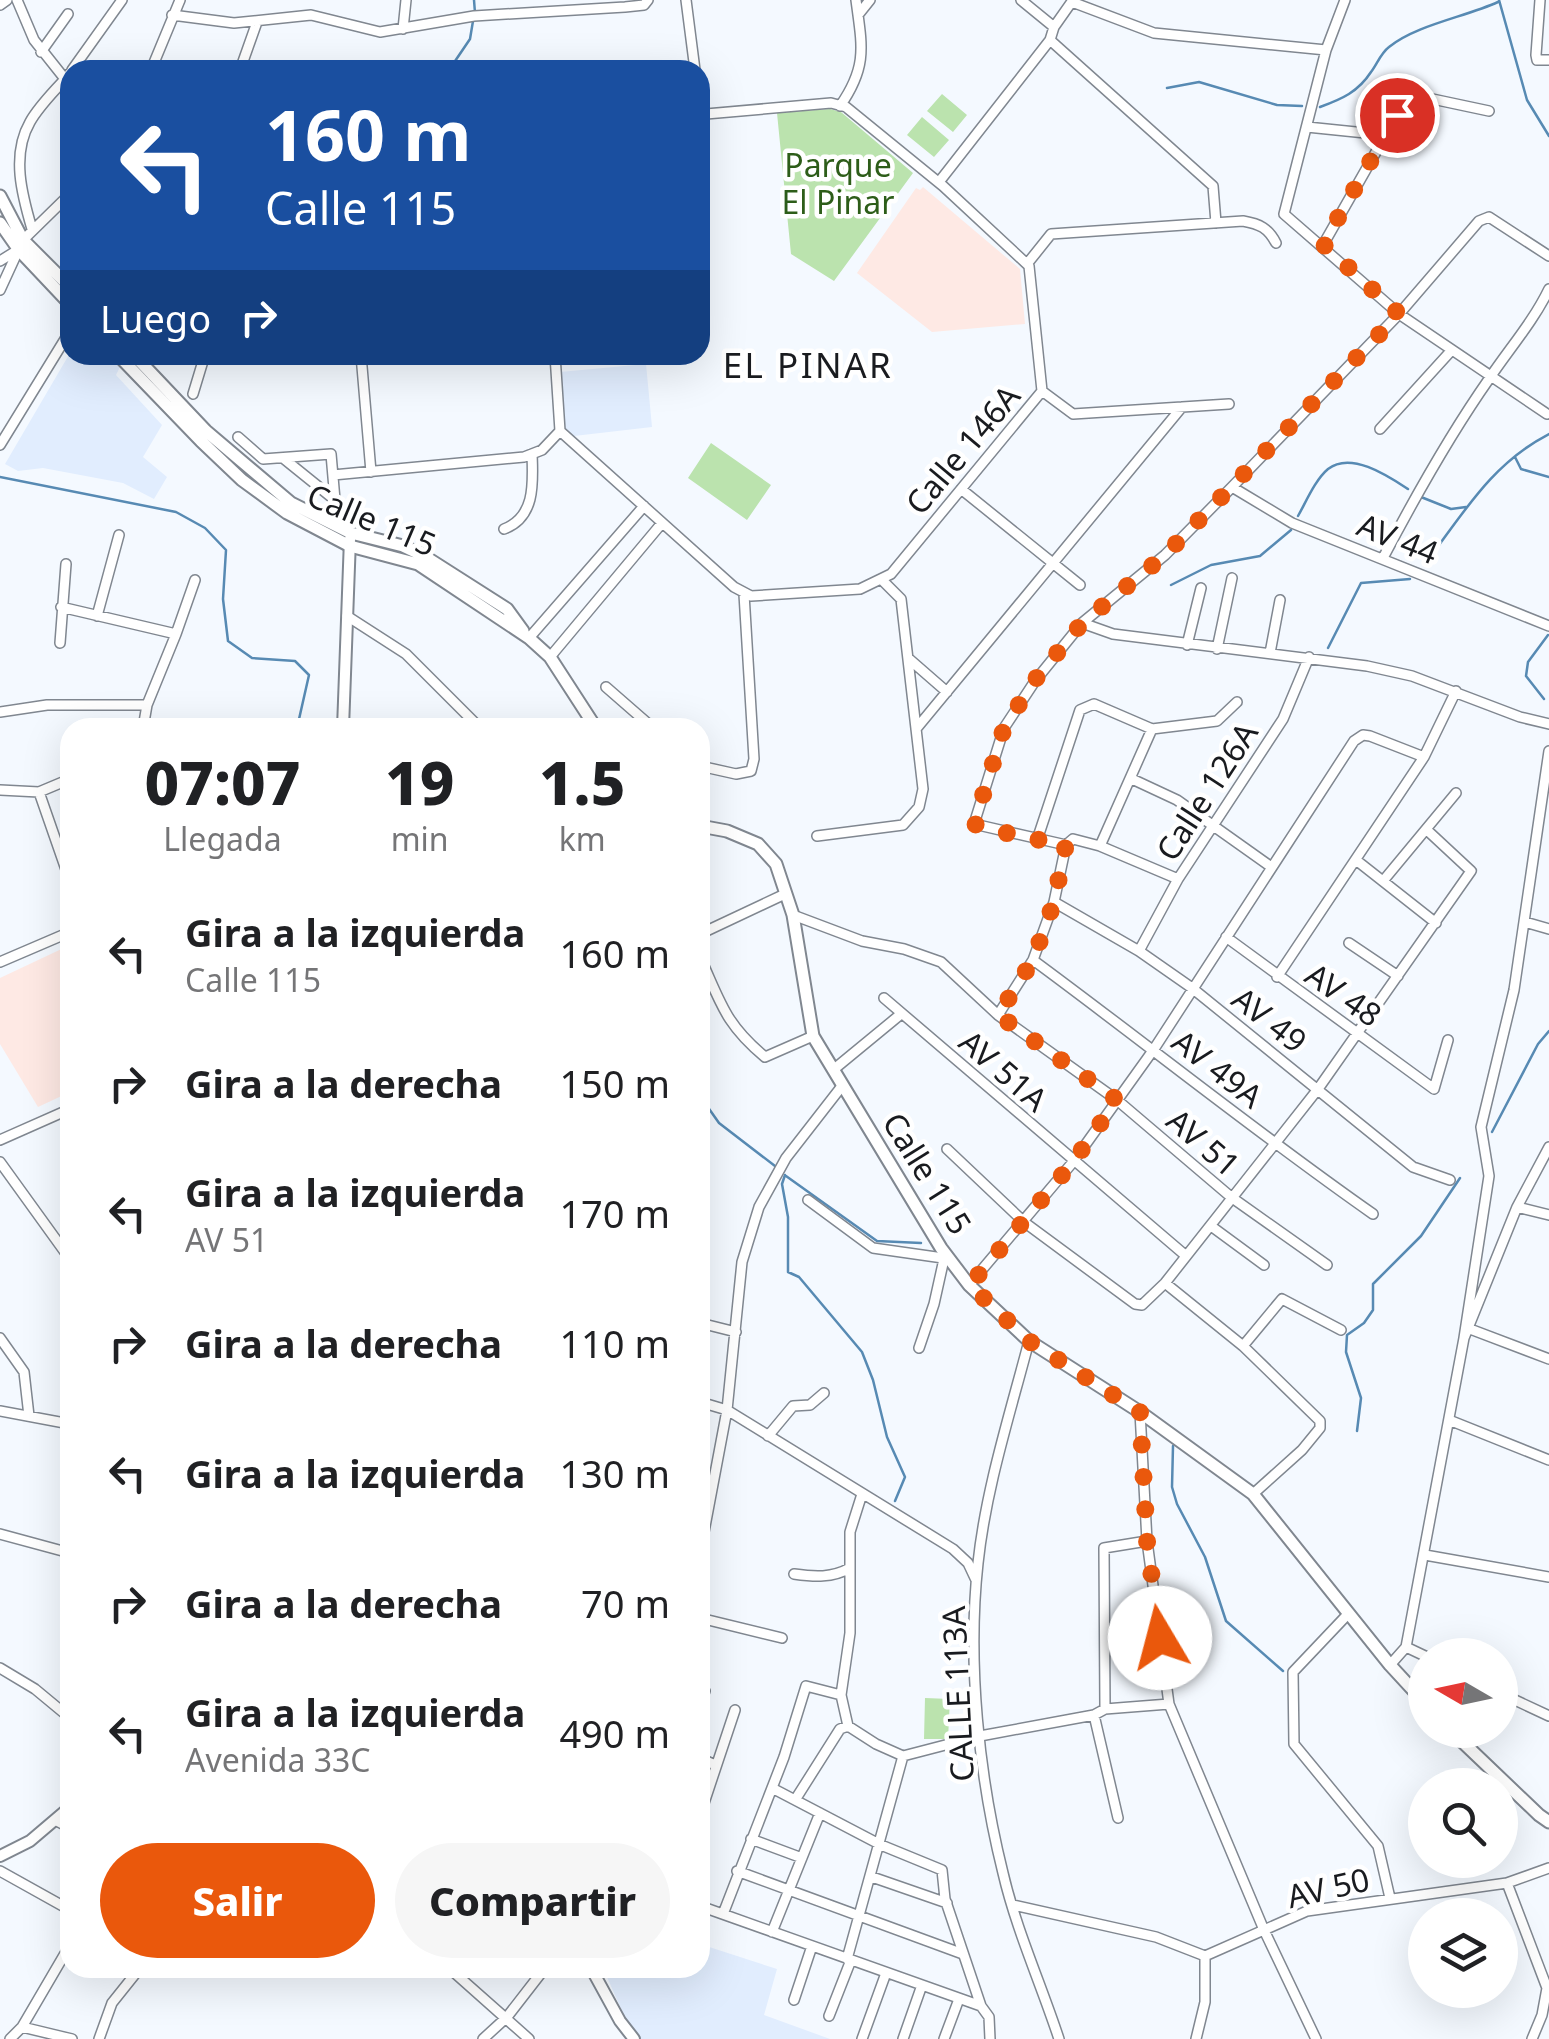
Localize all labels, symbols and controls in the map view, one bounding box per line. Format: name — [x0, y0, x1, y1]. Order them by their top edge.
pin — [1355, 73, 1440, 158]
text: 160 m — [265, 86, 472, 182]
icon: arrive — [1370, 88, 1425, 143]
icon: left — [100, 100, 230, 230]
park label: Parque El Pinar — [782, 143, 894, 223]
text: Calle 115 — [265, 177, 456, 238]
icon: right — [231, 290, 286, 345]
text: Luego — [100, 292, 211, 344]
district label: EL PINAR — [723, 341, 893, 388]
street label: Calle 146A — [895, 375, 1029, 523]
street label: Calle 115 — [301, 473, 443, 565]
street label: AV 44 — [1351, 502, 1445, 574]
street label: Calle 126A — [1145, 713, 1267, 868]
text: 07:07 — [145, 741, 300, 823]
text: 19 — [385, 741, 454, 823]
text: 1.5 — [539, 741, 625, 823]
text: Llegada — [163, 817, 282, 860]
text: min — [391, 817, 449, 860]
text: km — [559, 817, 606, 860]
text: Gira a la izquierda — [185, 906, 525, 958]
icon: left — [100, 926, 155, 981]
text: 160 m — [559, 927, 670, 979]
street label: AV 48 — [1298, 952, 1390, 1036]
text: Calle 115 — [185, 958, 321, 1001]
street label: AV 49 — [1224, 976, 1316, 1062]
street label: AV 49A — [1164, 1019, 1273, 1117]
street label: AV 51A — [951, 1020, 1058, 1121]
icon: right — [100, 1056, 155, 1111]
text: Gira a la derecha — [185, 1057, 502, 1109]
text: 150 m — [559, 1057, 670, 1109]
street label: AV 51 — [1158, 1098, 1250, 1186]
street label: Calle 115 — [874, 1104, 982, 1242]
text: Gira a la izquierda — [185, 1166, 525, 1218]
icon: left — [100, 1186, 155, 1241]
text: 170 m — [559, 1187, 670, 1239]
text: AV 51 — [185, 1218, 268, 1261]
icon: right — [100, 1316, 155, 1371]
text: Gira a la derecha — [185, 1317, 502, 1369]
text: 110 m — [559, 1317, 670, 1369]
icon: left — [100, 1446, 155, 1501]
text: Gira a la izquierda — [185, 1447, 525, 1499]
text: 130 m — [559, 1447, 670, 1499]
icon: right — [100, 1576, 155, 1631]
text: Gira a la derecha — [185, 1577, 502, 1629]
text: 70 m — [581, 1577, 670, 1629]
position arrow — [1108, 1586, 1212, 1690]
street label: CALLE 113A — [931, 1605, 983, 1783]
north arrow — [1408, 1638, 1518, 1748]
map controls — [1408, 1638, 1518, 2008]
text: Gira a la izquierda — [185, 1686, 525, 1738]
icon: left — [100, 1706, 155, 1761]
text: 490 m — [559, 1707, 670, 1759]
text: Avenida 33C — [185, 1738, 371, 1781]
button: search — [1408, 1768, 1518, 1878]
button: Salir — [100, 1843, 375, 1958]
button: Compartir — [395, 1843, 670, 1958]
street label: AV 50 — [1283, 1857, 1373, 1917]
button: layers — [1408, 1898, 1518, 2008]

